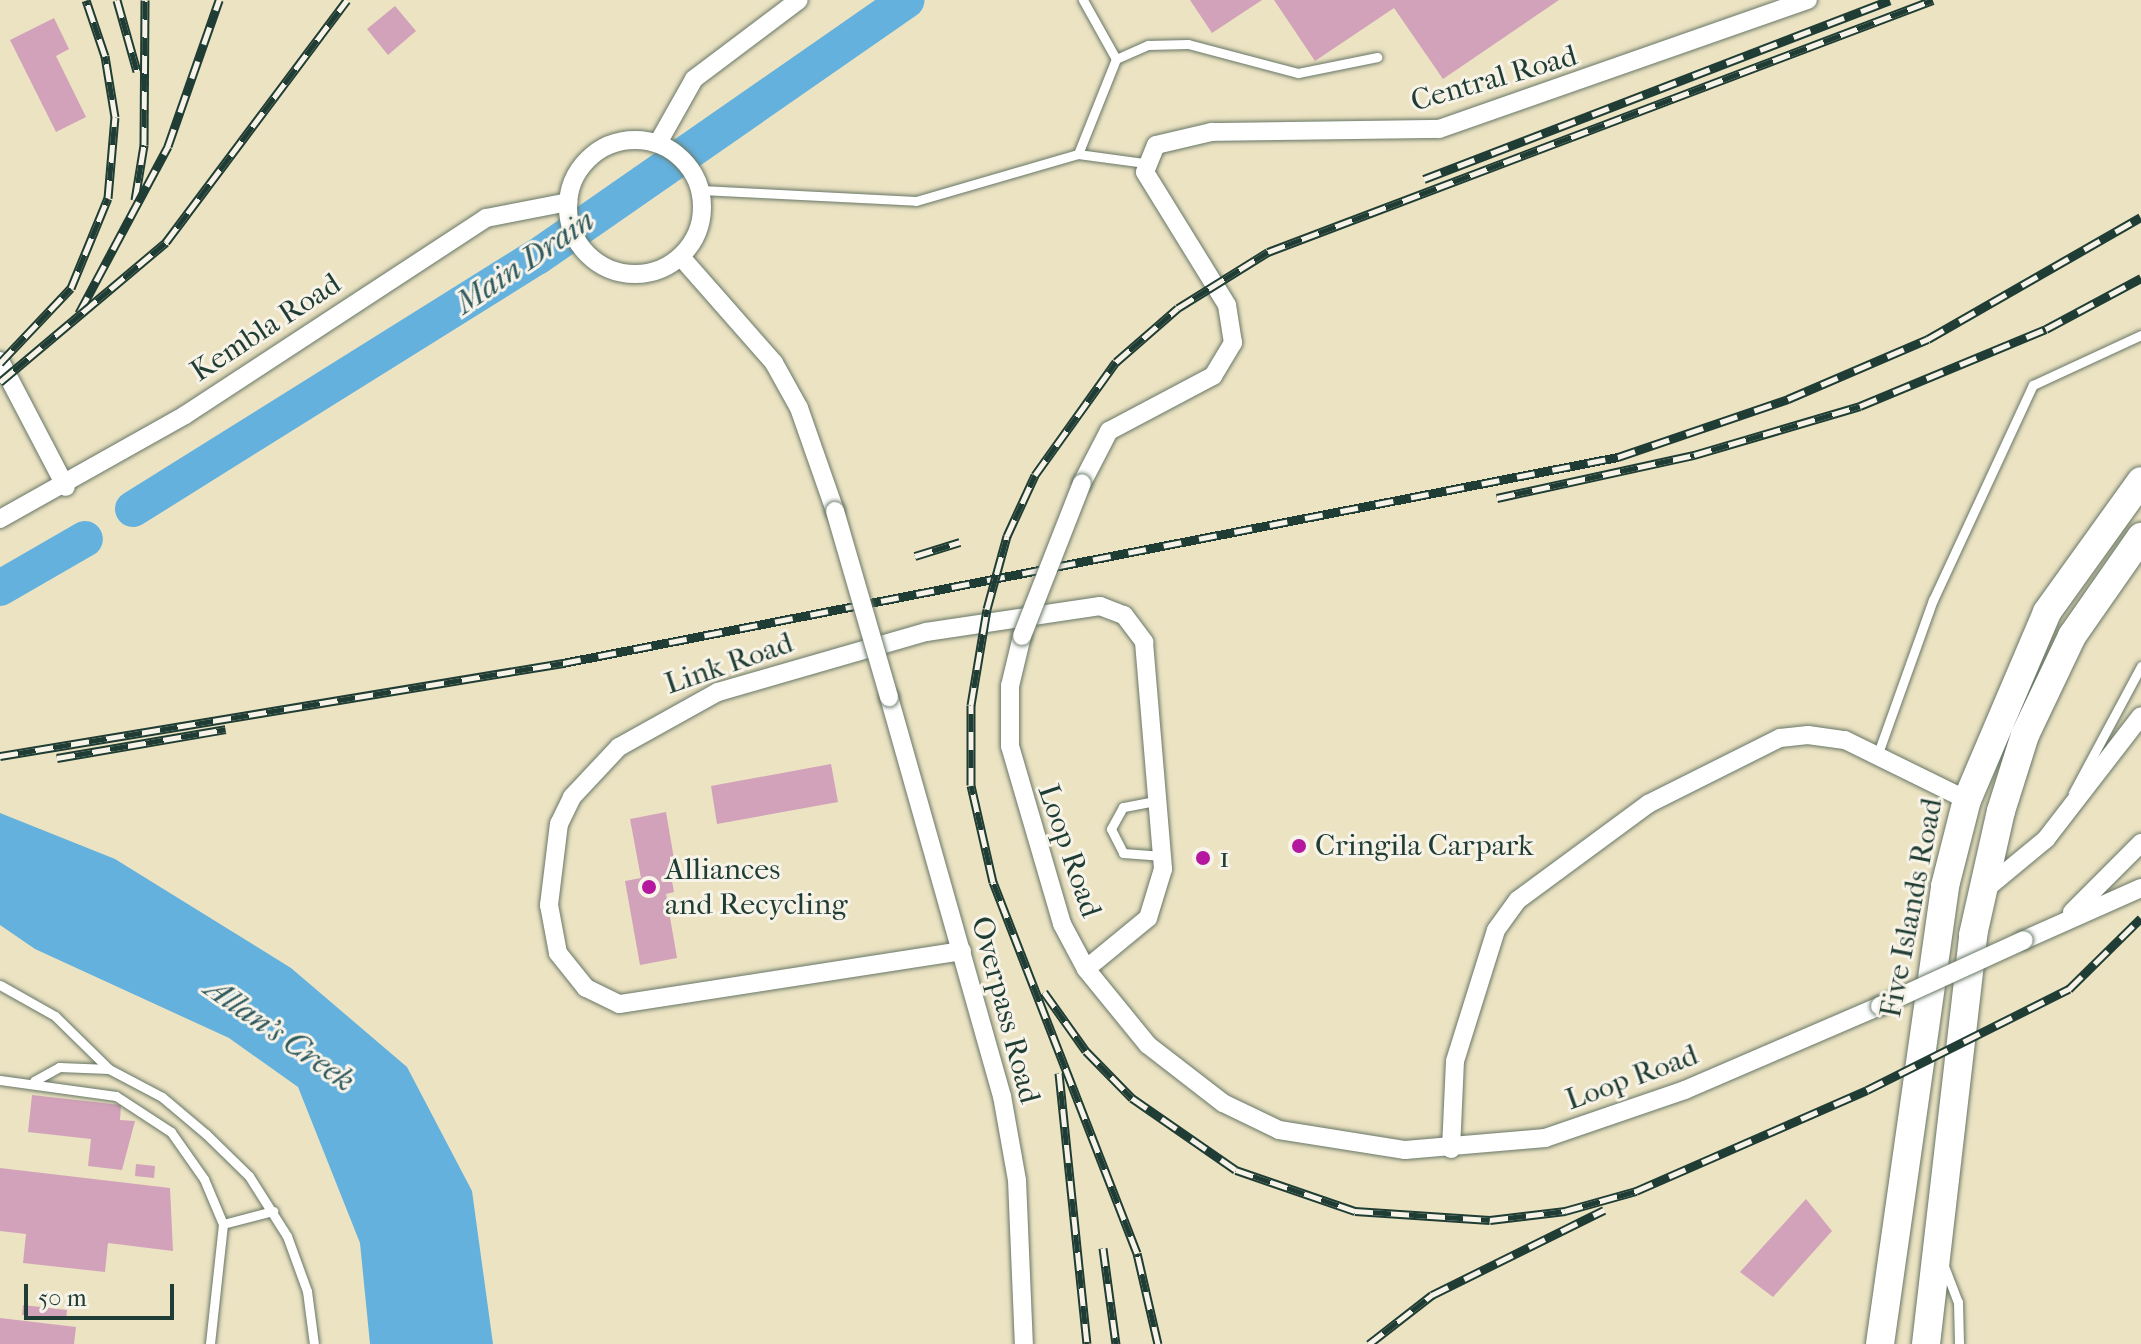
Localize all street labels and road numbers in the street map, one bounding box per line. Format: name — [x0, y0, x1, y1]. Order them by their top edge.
street label: Central Road — [1407, 38, 1581, 120]
street label: Kembla Road — [184, 266, 348, 390]
street label: Link Road — [660, 625, 798, 703]
street label: Loop Road — [1029, 780, 1109, 922]
street label: Five Islands Road — [1873, 795, 1951, 1021]
street label: Overpass Road — [963, 913, 1047, 1107]
street label: Loop Road — [1561, 1037, 1703, 1119]

